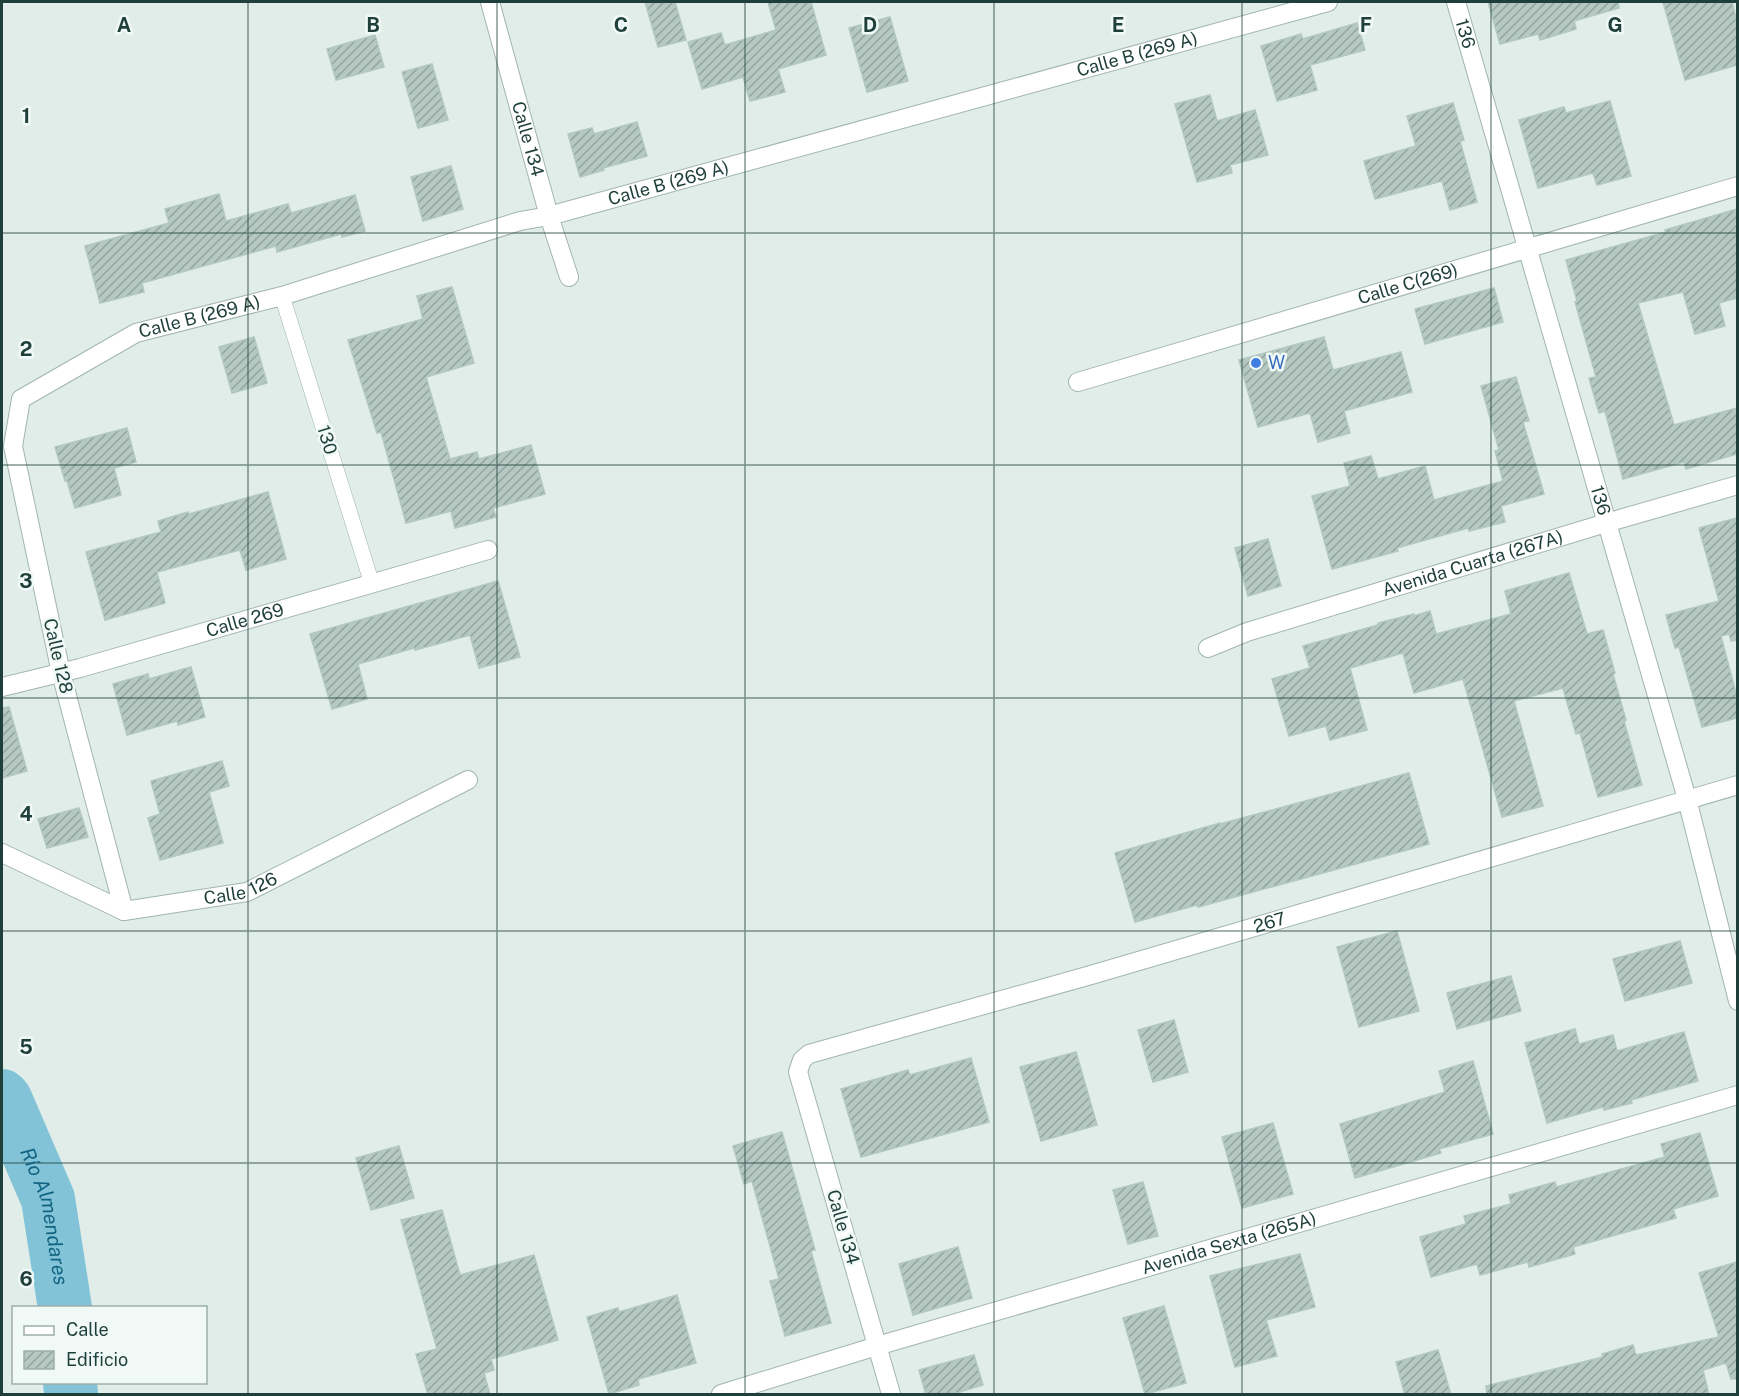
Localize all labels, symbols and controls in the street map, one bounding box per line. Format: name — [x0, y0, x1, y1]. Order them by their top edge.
text: A — [117, 13, 131, 37]
text: B — [366, 13, 380, 37]
text: C — [614, 13, 628, 37]
text: D — [863, 13, 877, 37]
text: E — [1112, 13, 1124, 37]
text: F — [1360, 13, 1372, 37]
text: G — [1607, 13, 1623, 37]
street label: 136 — [1451, 16, 1480, 51]
street label: Calle B (269 A) — [1074, 27, 1200, 81]
street label: Calle 134 — [508, 99, 549, 179]
text: 1 — [22, 104, 30, 128]
street label: Calle B (269 A) — [605, 156, 731, 209]
street label: Calle C(269) — [1355, 259, 1460, 308]
street label: Calle B (269 A) — [136, 291, 262, 342]
text: 2 — [20, 337, 32, 361]
place label: W — [1268, 352, 1285, 373]
marker: W — [1249, 356, 1263, 370]
street label: 130 — [313, 423, 342, 457]
street label: 136 — [1587, 483, 1615, 518]
street label: Avenida Cuarta (267A) — [1380, 526, 1565, 600]
text: 3 — [19, 569, 33, 593]
street label: Calle 269 — [203, 599, 286, 641]
street label: Calle 128 — [40, 616, 77, 696]
text: 4 — [19, 802, 33, 826]
street label: Calle 126 — [202, 867, 281, 909]
street label: 267 — [1251, 907, 1288, 937]
text: 5 — [19, 1035, 33, 1059]
water label: Río Almendares — [15, 1144, 73, 1287]
street label: Calle 134 — [823, 1187, 864, 1267]
street label: Avenida Sexta (265A) — [1139, 1207, 1319, 1278]
text: 6 — [19, 1267, 33, 1291]
legend — [12, 1306, 207, 1384]
text: Calle — [66, 1319, 109, 1340]
text: Edificio — [66, 1349, 128, 1370]

